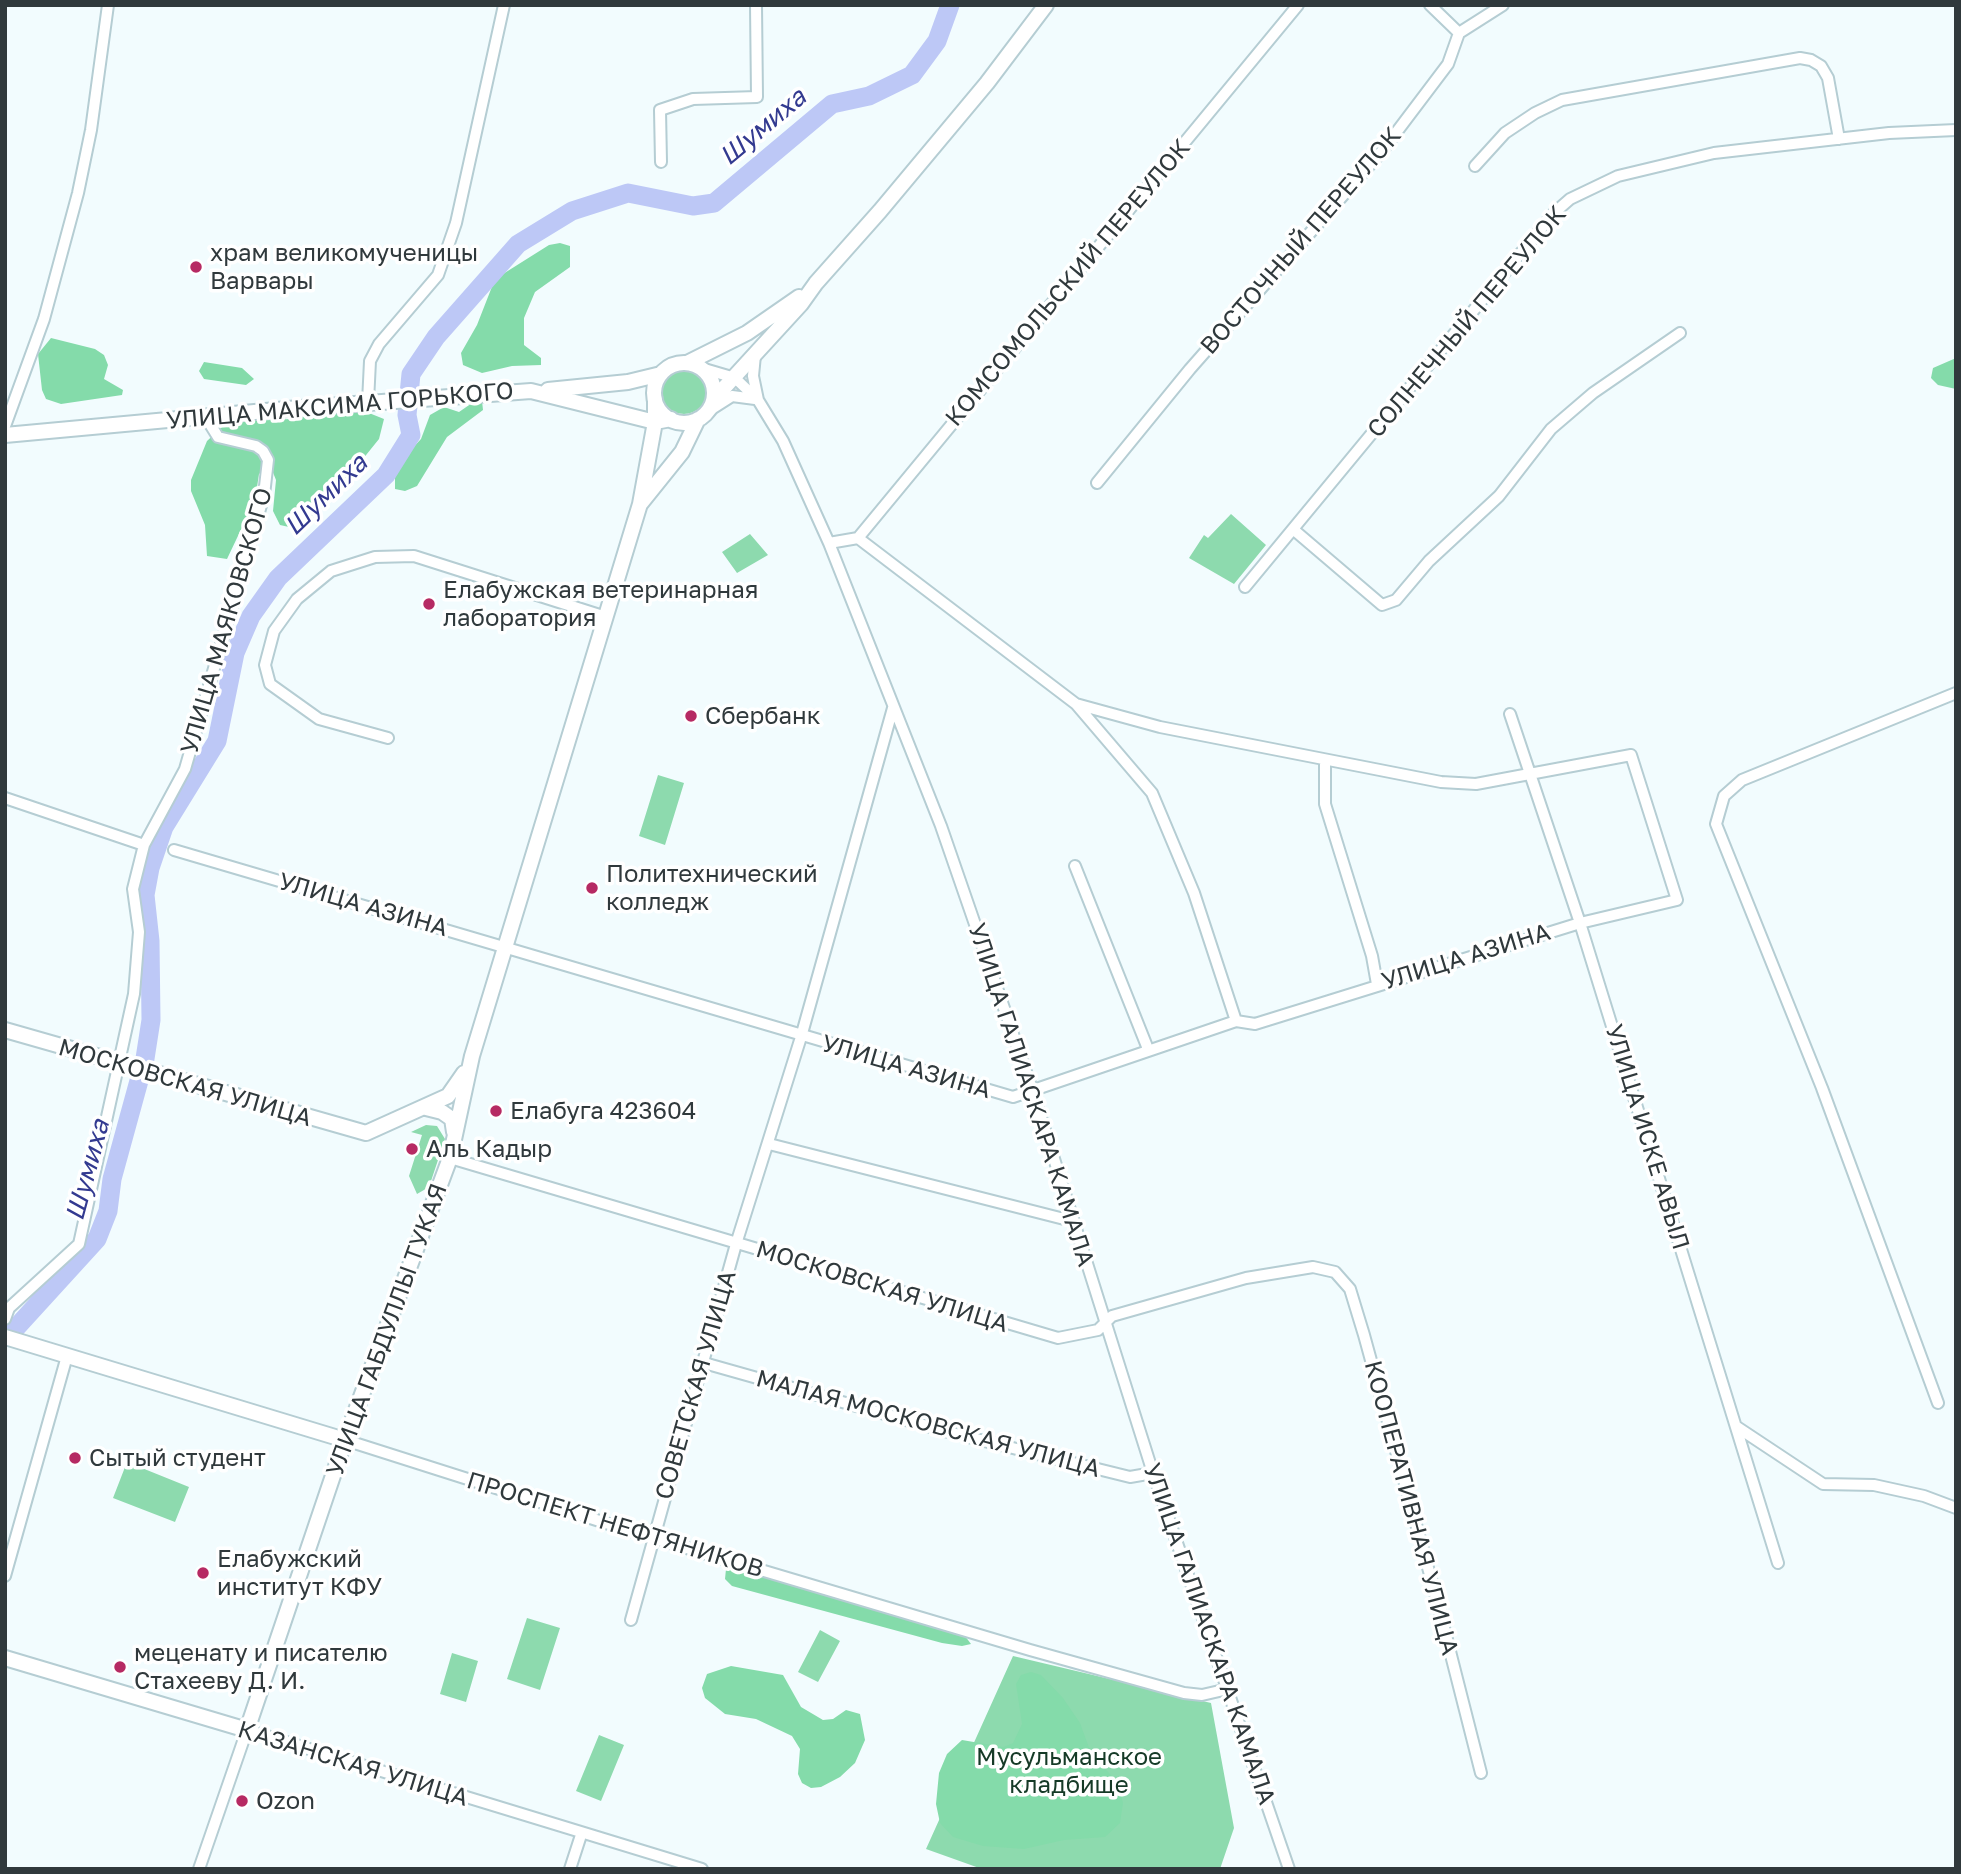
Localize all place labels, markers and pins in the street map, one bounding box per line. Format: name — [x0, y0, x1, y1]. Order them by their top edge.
place label: храм великомученицы Варвары — [210, 239, 478, 295]
marker: храм великомученицы Варвары — [188, 259, 204, 275]
place label: Елабужская ветеринарная лаборатория — [443, 576, 758, 632]
marker: Елабужская ветеринарная лаборатория — [421, 596, 437, 612]
place label: Сбербанк — [705, 702, 821, 730]
marker: Сбербанк — [683, 708, 699, 724]
place label: Политехнический колледж — [606, 860, 818, 916]
marker: Политехнический колледж — [584, 880, 600, 896]
place label: Елабуга 423604 — [510, 1097, 696, 1125]
marker: Елабуга 423604 — [488, 1103, 504, 1119]
place label: Аль Кадыр — [426, 1135, 552, 1163]
marker: Аль Кадыр — [404, 1141, 420, 1157]
place label: Сытый студент — [89, 1444, 266, 1472]
marker: Сытый студент — [67, 1450, 83, 1466]
place label: Елабужский институт КФУ — [217, 1545, 382, 1601]
marker: Елабужский институт КФУ — [195, 1565, 211, 1581]
place label: меценату и писателю Стахееву Д. И. — [134, 1639, 388, 1695]
marker: меценату и писателю Стахееву Д. И. — [112, 1659, 128, 1675]
place label: Ozon — [256, 1787, 315, 1815]
marker: Ozon — [234, 1793, 250, 1809]

